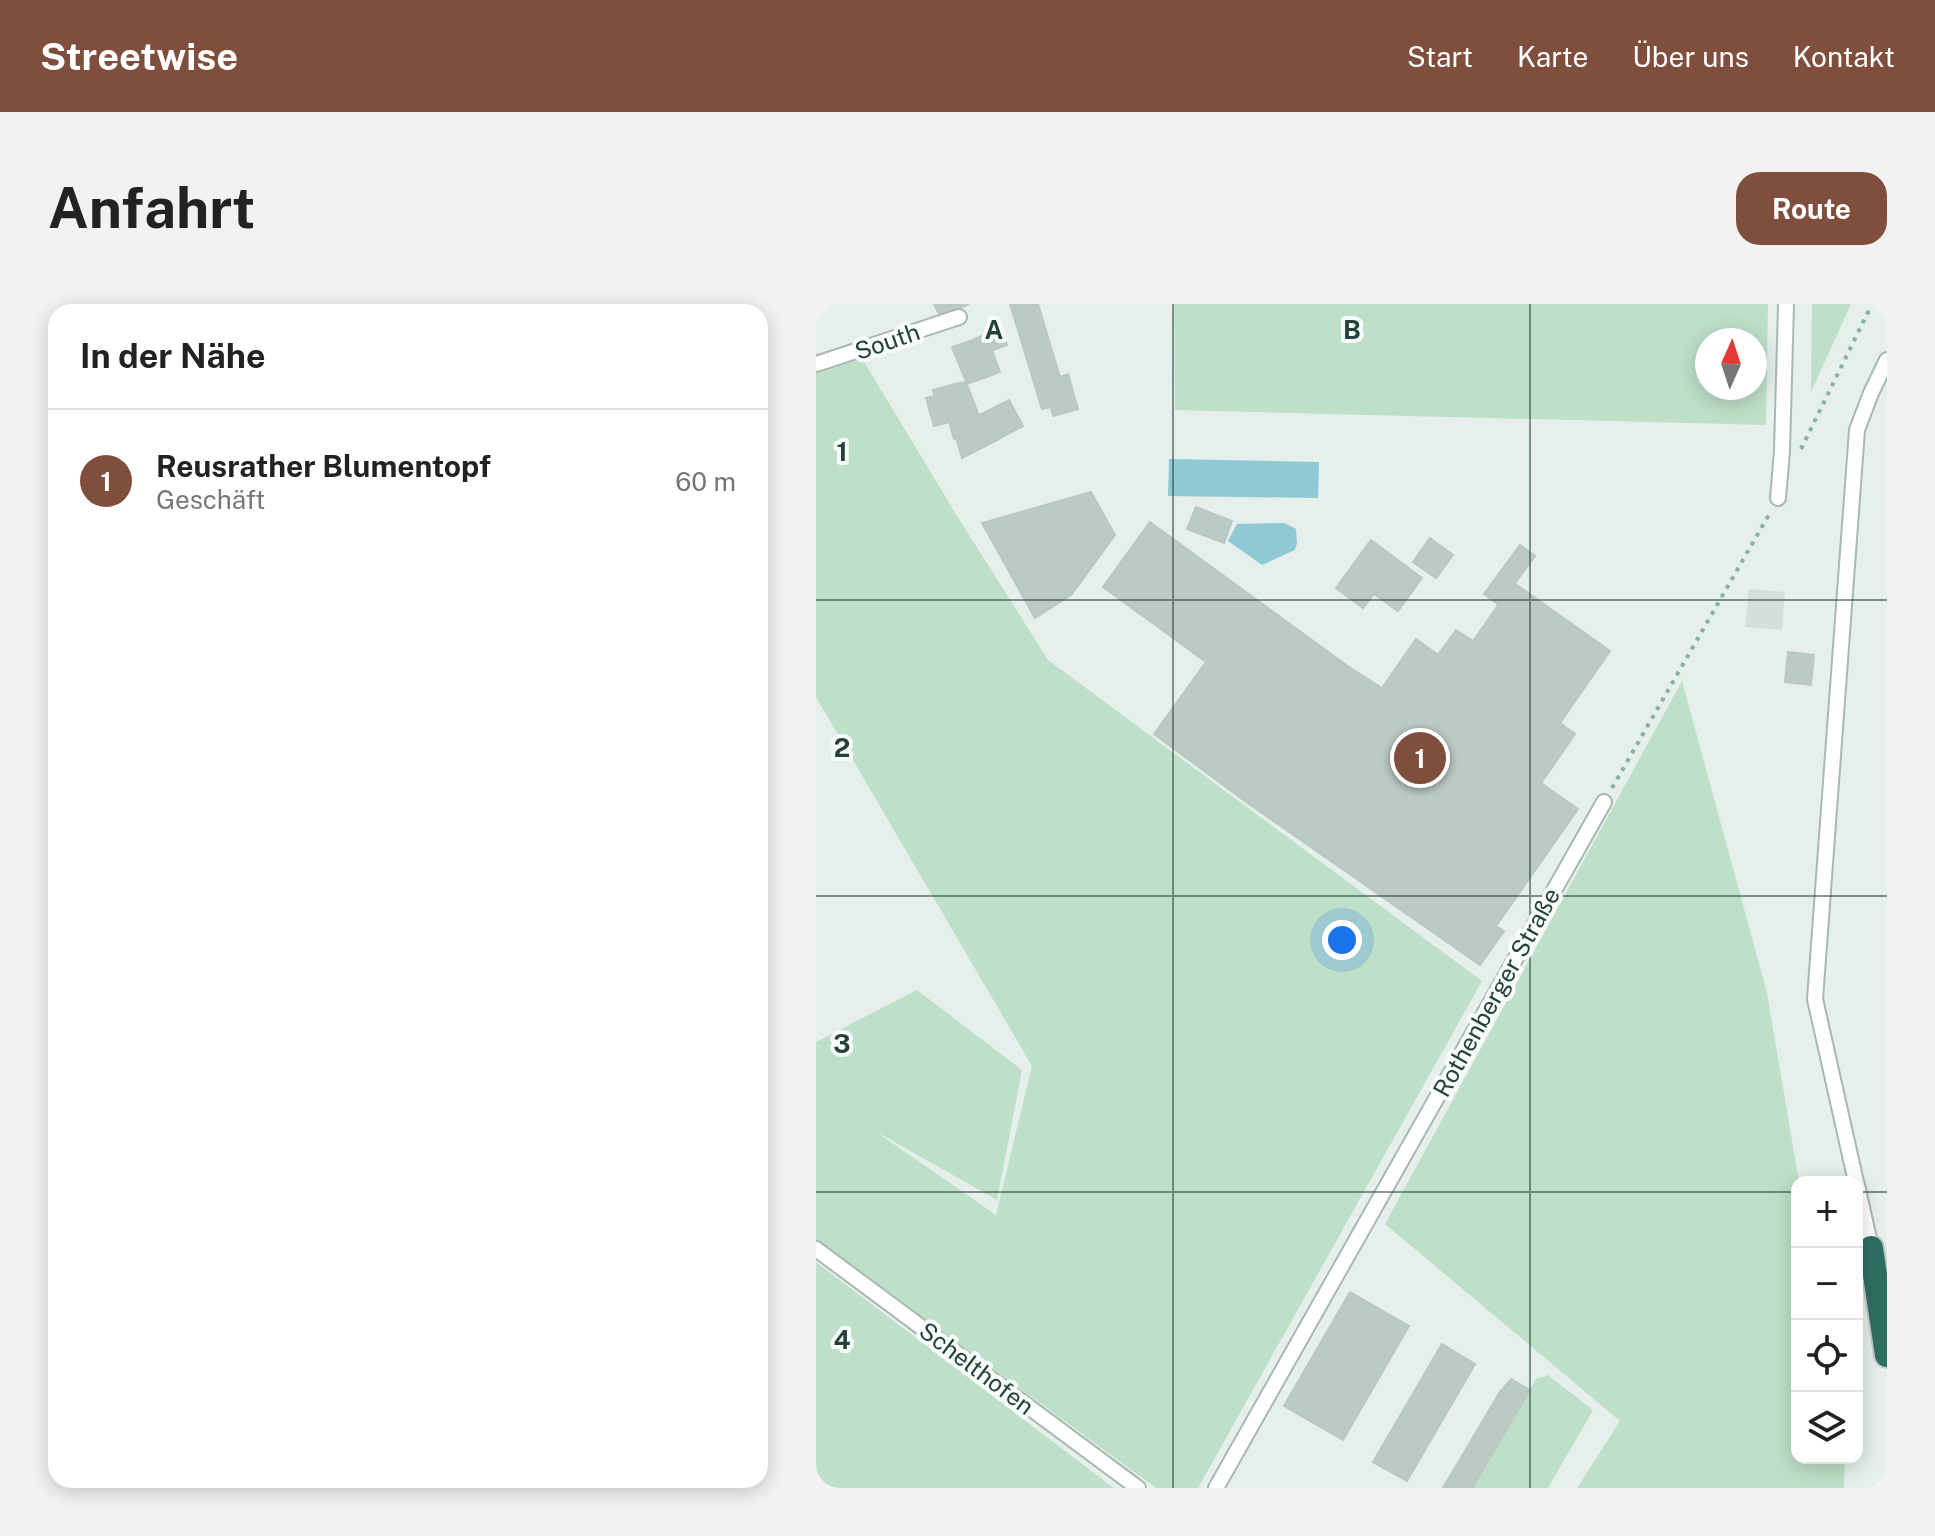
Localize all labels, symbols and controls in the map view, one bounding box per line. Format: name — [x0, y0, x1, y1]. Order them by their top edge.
text: Streetwise — [40, 34, 238, 79]
text: Start — [1407, 40, 1473, 73]
text: Karte — [1517, 40, 1588, 73]
text: Über uns — [1632, 40, 1749, 73]
text: Kontakt — [1793, 40, 1895, 73]
button: Route — [1736, 172, 1887, 245]
text: Anfahrt — [48, 175, 255, 241]
text: A — [985, 314, 1004, 345]
text: B — [1343, 314, 1361, 345]
street label: South — [851, 317, 923, 365]
north arrow — [1695, 328, 1767, 400]
text: In der Nähe — [80, 336, 266, 376]
text: 1 — [836, 436, 848, 467]
text: Reusrather Blumentopf — [156, 448, 491, 484]
text: 1 — [100, 466, 112, 497]
text: 60 m — [675, 466, 736, 497]
text: Geschäft — [156, 484, 265, 515]
pin: 1 — [1394, 728, 1446, 788]
text: 2 — [834, 732, 850, 763]
street label: Rothenberger Straße — [1427, 883, 1565, 1101]
your location — [1322, 920, 1362, 960]
text: 3 — [833, 1028, 851, 1059]
map controls — [1791, 1176, 1863, 1464]
button: + — [1791, 1176, 1863, 1248]
button: − — [1791, 1248, 1863, 1320]
street label: Schelthofen — [914, 1316, 1040, 1420]
button: locate — [1791, 1320, 1863, 1392]
text: 4 — [833, 1324, 851, 1355]
button: layers — [1791, 1392, 1863, 1464]

